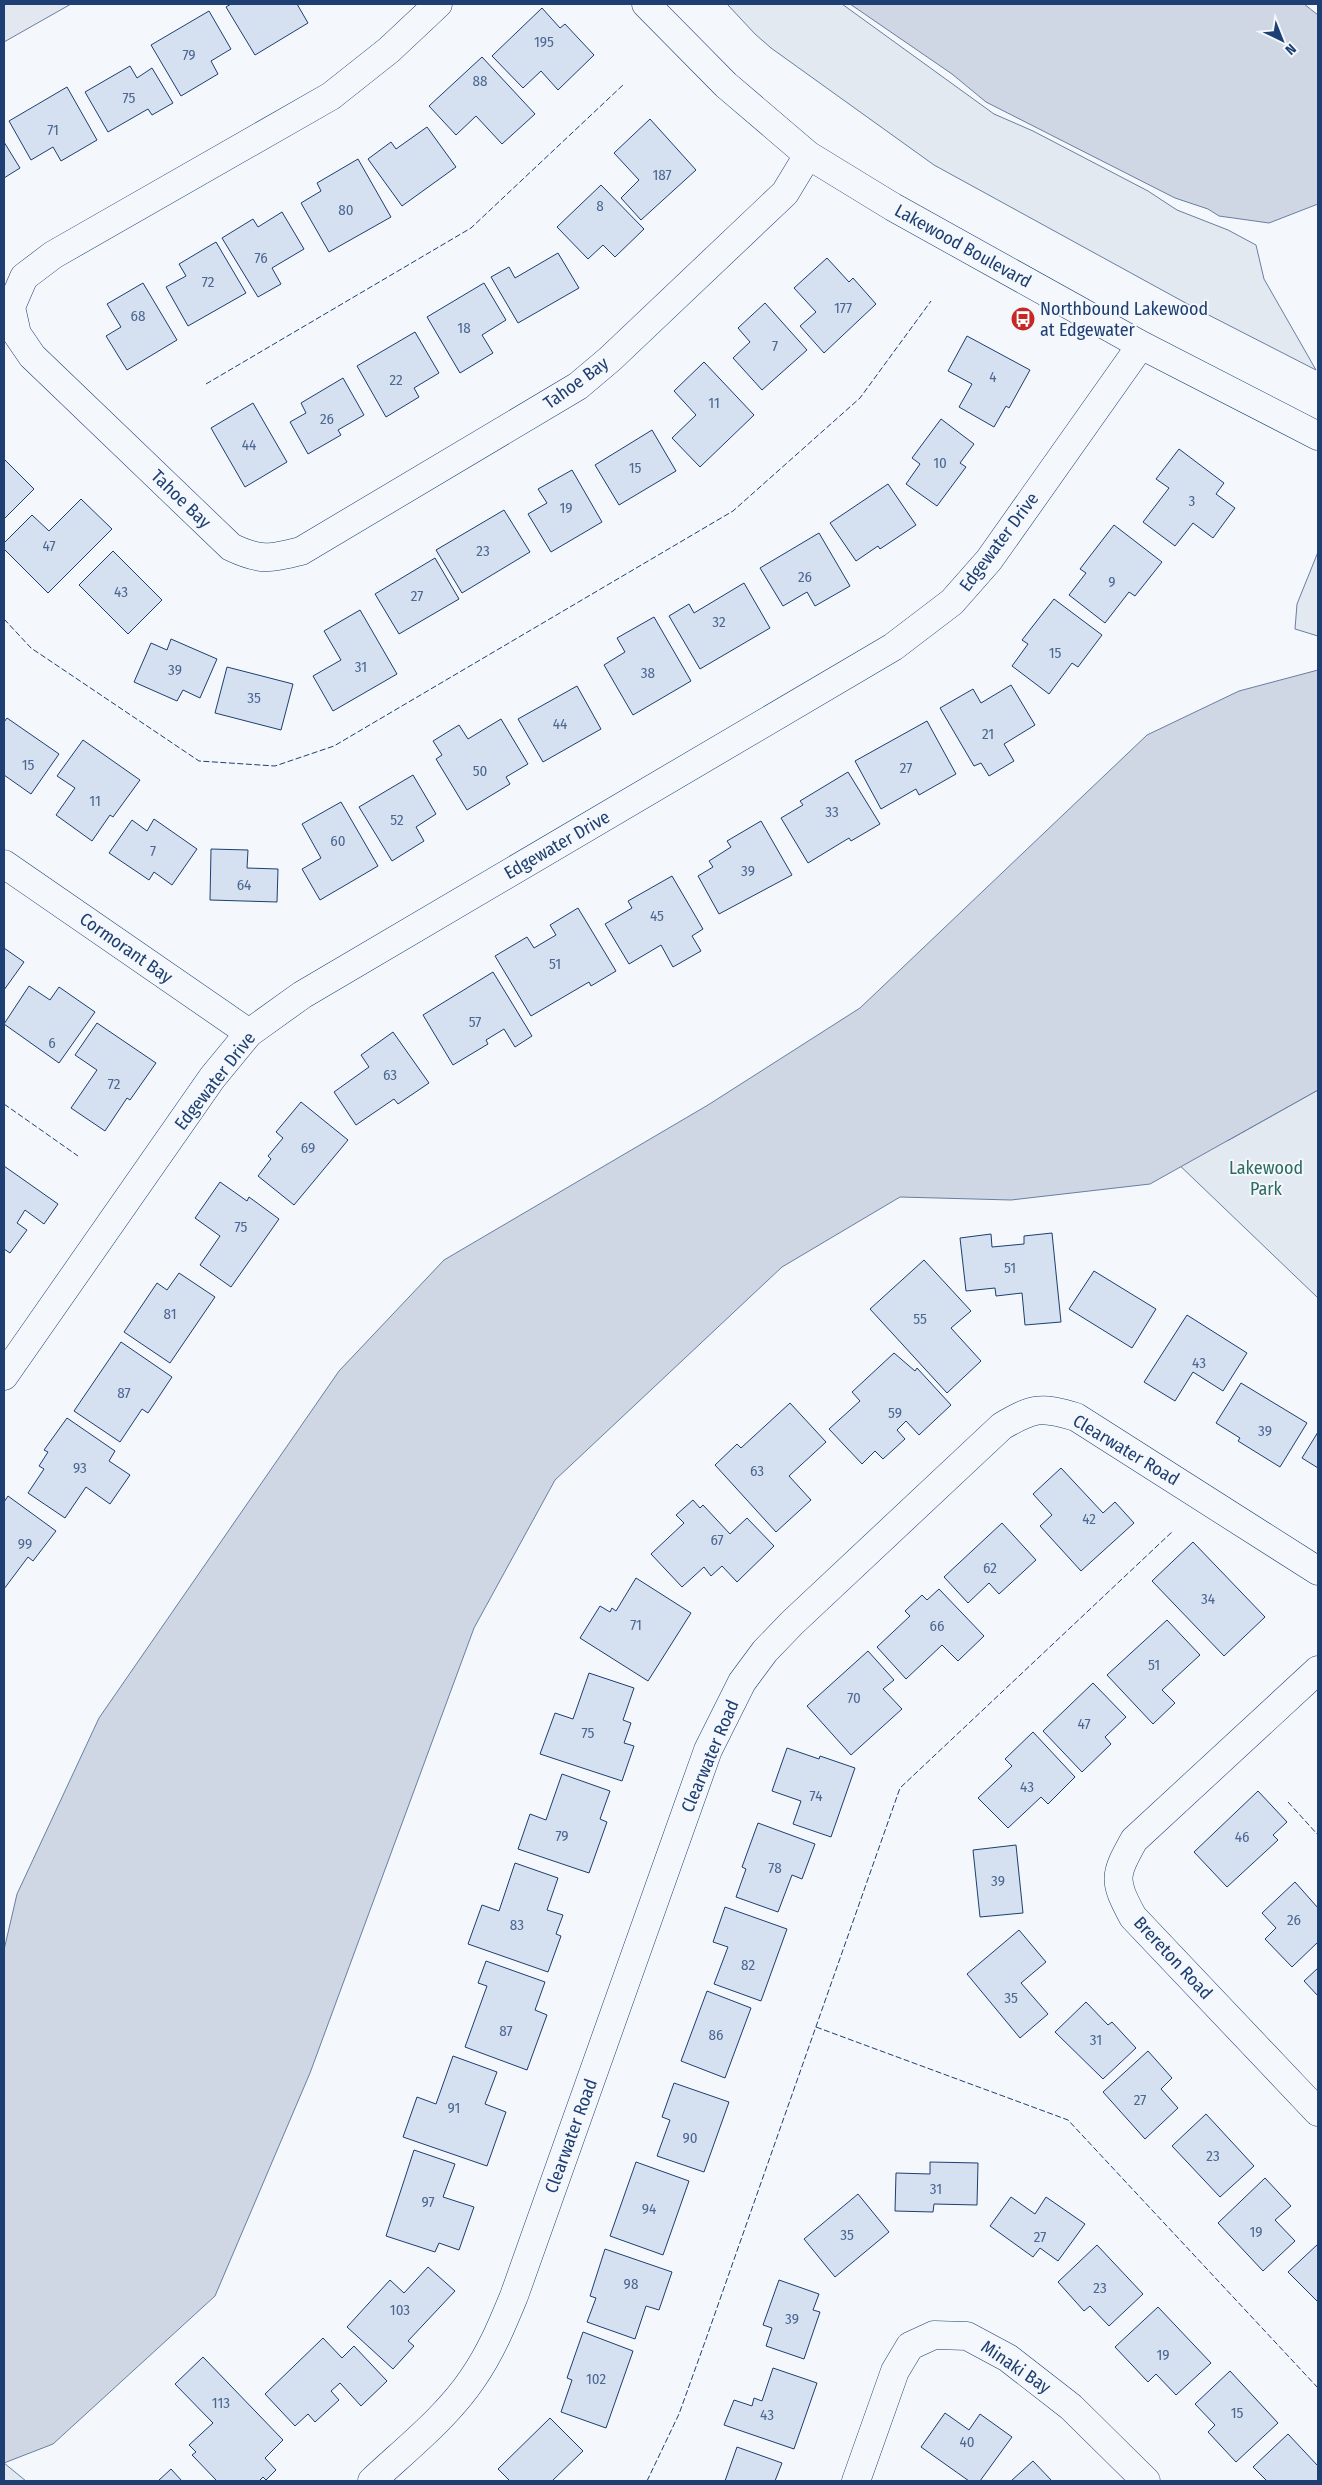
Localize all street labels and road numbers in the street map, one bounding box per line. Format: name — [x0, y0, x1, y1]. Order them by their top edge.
street label: Lakewood Boulevard — [891, 199, 1035, 293]
street label: Tahoe Bay — [539, 352, 613, 414]
street label: Tahoe Bay — [146, 465, 216, 533]
street label: Edgewater Drive — [955, 488, 1043, 596]
street label: Edgewater Drive — [500, 806, 614, 884]
street label: Cormorant Bay — [75, 908, 177, 988]
street label: Edgewater Drive — [170, 1028, 260, 1134]
street label: Clearwater Road — [1069, 1410, 1183, 1490]
street label: Clearwater Road — [676, 1696, 744, 1816]
street label: Brereton Road — [1129, 1912, 1217, 2004]
street label: Clearwater Road — [540, 2076, 602, 2196]
street label: Minaki Bay — [977, 2336, 1055, 2398]

